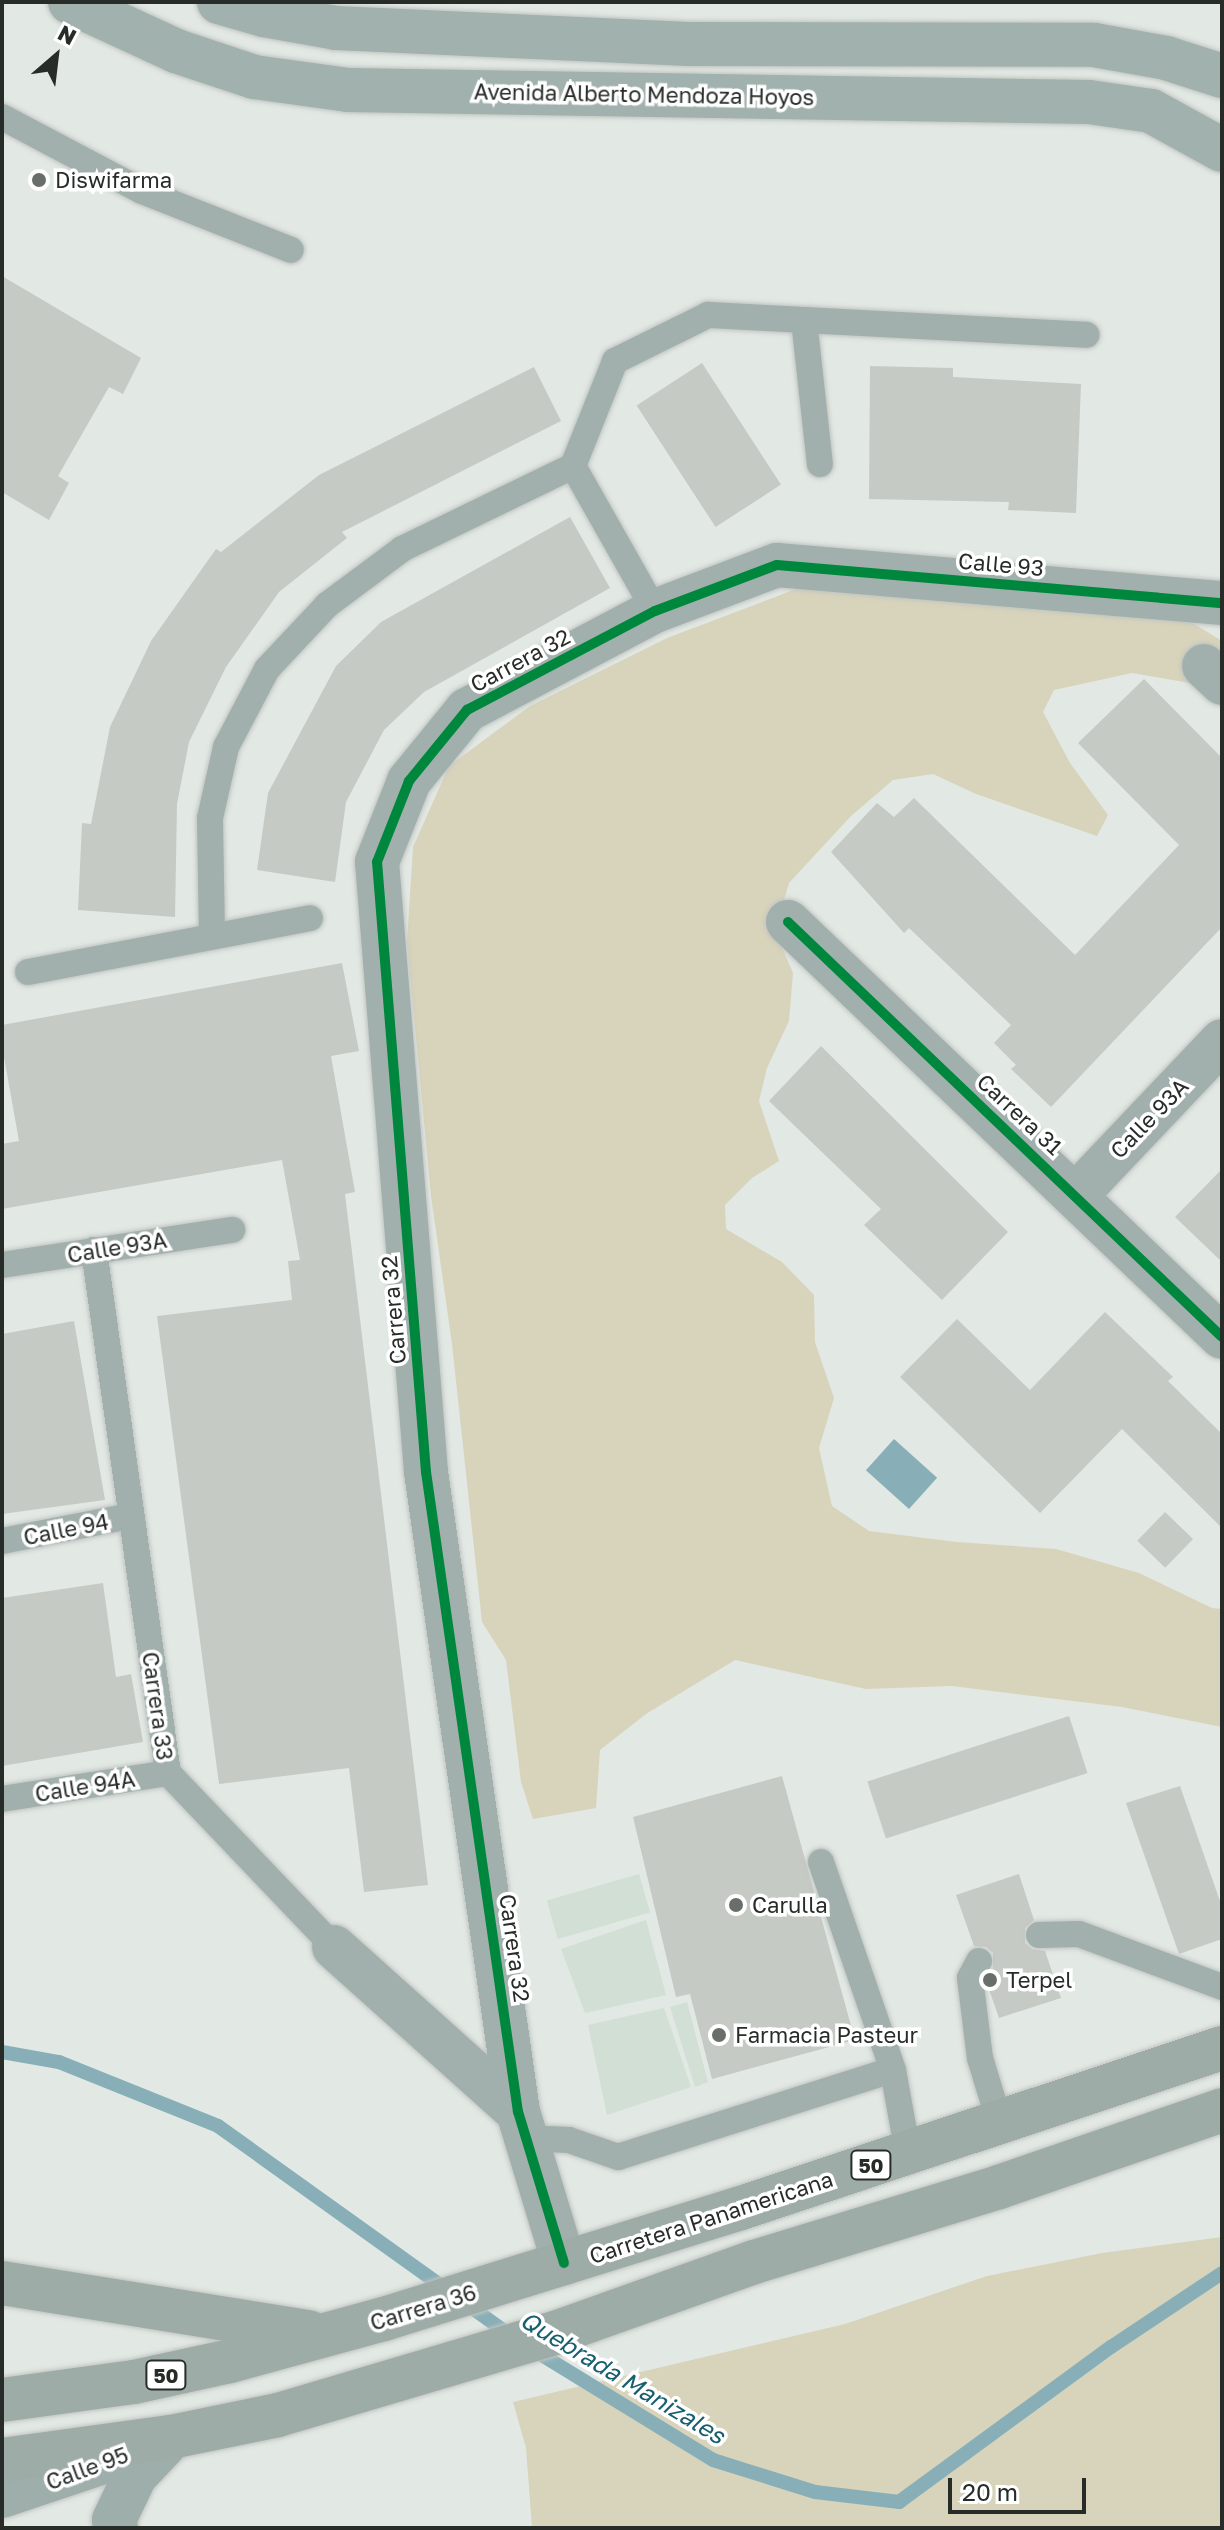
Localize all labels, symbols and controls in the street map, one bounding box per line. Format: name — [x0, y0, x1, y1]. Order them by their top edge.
north arrow — [16, 16, 96, 96]
text: N — [54, 19, 81, 50]
street label: Avenida Alberto Mendoza Hoyos — [474, 78, 814, 110]
place label: Diswifarma — [55, 167, 172, 193]
marker: Diswifarma — [30, 171, 48, 189]
street label: Calle 93 — [957, 547, 1045, 581]
street label: Carrera 32 — [466, 623, 574, 697]
street label: Carrera 31 — [972, 1068, 1068, 1160]
street label: Calle 93A — [1105, 1073, 1193, 1163]
street label: Calle 93A — [65, 1226, 169, 1268]
street label: Carrera 32 — [375, 1255, 411, 1365]
street label: Calle 94 — [21, 1508, 111, 1550]
street label: Carrera 33 — [137, 1650, 179, 1762]
street label: Calle 94A — [33, 1765, 137, 1807]
street label: Carrera 32 — [494, 1892, 536, 2004]
place label: Carulla — [752, 1892, 828, 1918]
marker: Carulla — [727, 1896, 745, 1914]
place label: Terpel — [1006, 1967, 1072, 1993]
marker: Terpel — [981, 1971, 999, 1989]
place label: Farmacia Pasteur — [735, 2022, 918, 2048]
marker: Farmacia Pasteur — [710, 2026, 728, 2044]
road number: 50 — [849, 2149, 893, 2181]
street label: Carretera Panamericana — [586, 2165, 836, 2269]
street label: Carrera 36 — [367, 2278, 479, 2336]
water label: Quebrada Manizales — [516, 2305, 730, 2449]
road number: 50 — [144, 2359, 188, 2391]
street label: Calle 95 — [42, 2441, 132, 2495]
scale bar — [952, 2462, 1090, 2512]
text: 20 m — [962, 2477, 1018, 2506]

